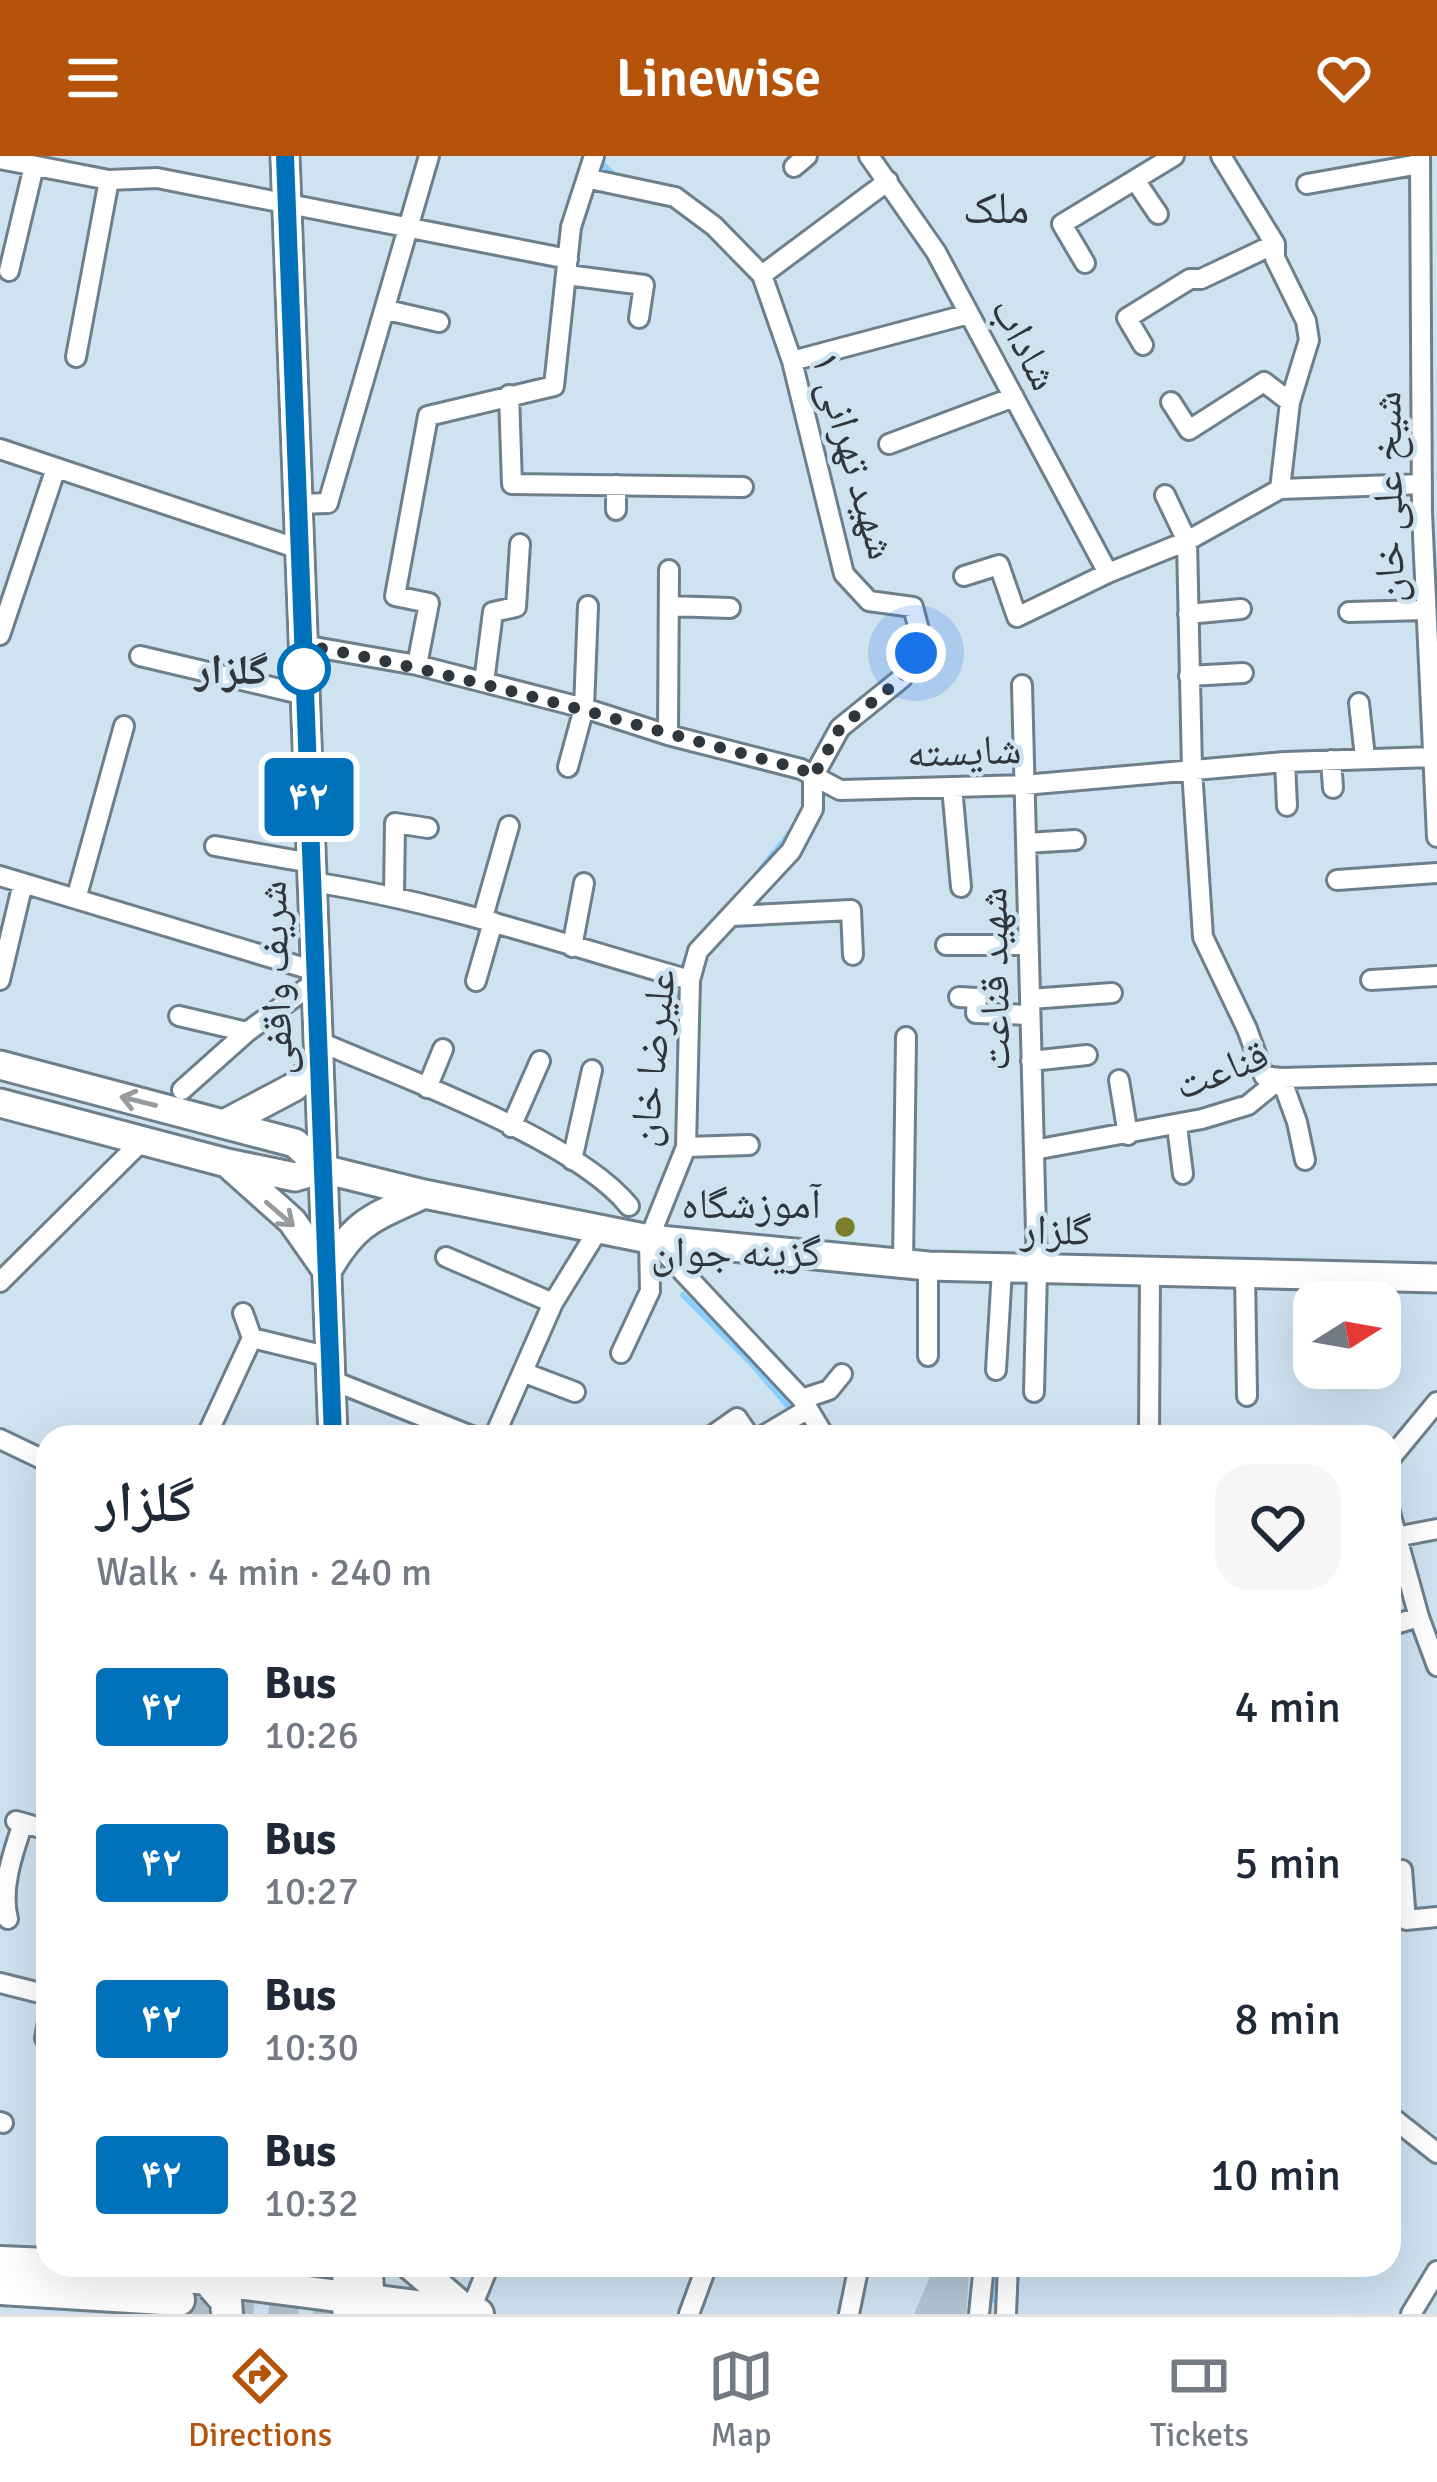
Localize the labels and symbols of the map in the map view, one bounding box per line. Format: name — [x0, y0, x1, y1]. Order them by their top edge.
district label: ملک — [963, 181, 1029, 236]
street label: شاداب — [979, 288, 1070, 399]
street label: شهید تهرانی ۱ — [800, 346, 908, 565]
street label: شیخ علی خان — [1361, 391, 1416, 603]
your location — [886, 623, 946, 683]
marker: گلزار — [279, 644, 329, 694]
place label: گلزار — [193, 645, 268, 696]
street label: شایسته — [906, 724, 1022, 779]
line badge: ۴۲ — [255, 758, 363, 836]
street label: شریف واقفی — [247, 880, 304, 1076]
street label: شهید قناعت — [967, 887, 1022, 1071]
street label: علیرضا خان — [618, 967, 687, 1150]
street label: قناعت — [1168, 1029, 1276, 1111]
one-way arrow — [119, 1089, 157, 1111]
place label: آموزشگاه گزینه جوان — [651, 1179, 822, 1278]
one-way arrow — [265, 1199, 295, 1227]
street label: گلزار — [1019, 1204, 1092, 1257]
marker: آموزشگاه گزینه جوان — [832, 1214, 858, 1240]
north arrow — [1293, 1281, 1401, 1389]

